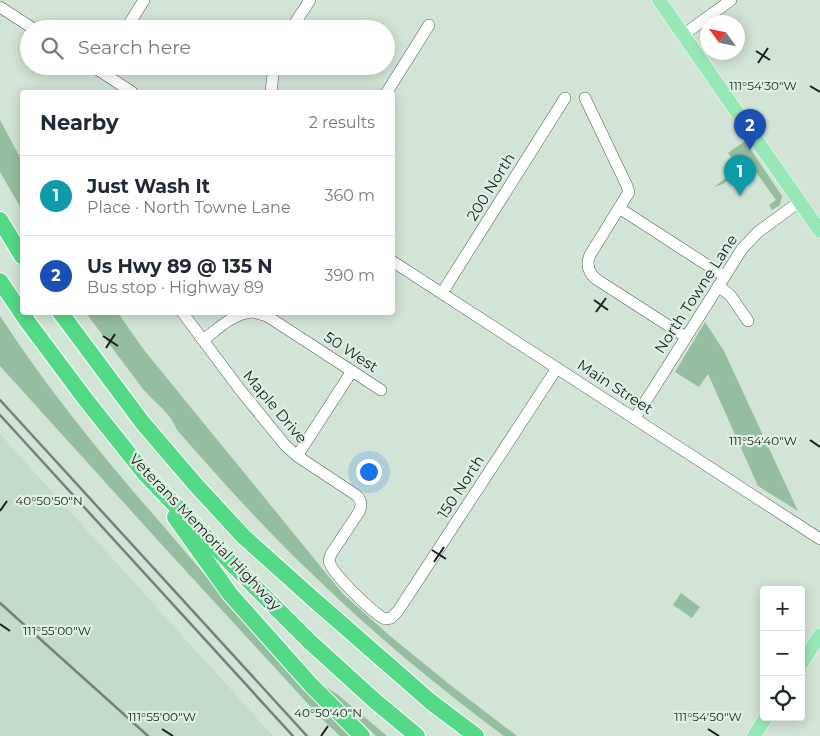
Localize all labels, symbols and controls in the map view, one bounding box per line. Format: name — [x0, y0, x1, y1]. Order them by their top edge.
north arrow — [700, 15, 745, 60]
search box — [20, 20, 395, 75]
icon: search — [38, 34, 66, 62]
text: Search here — [78, 36, 191, 59]
text: 111°54'30"W — [729, 78, 797, 93]
pin: 2 — [734, 109, 766, 150]
text: Nearby — [40, 110, 119, 135]
text: 2 results — [309, 113, 375, 132]
street label: 200 North — [462, 149, 519, 224]
pin: 1 — [724, 155, 756, 196]
text: Just Wash It — [87, 175, 210, 198]
text: 1 — [53, 186, 59, 205]
text: 360 m — [324, 186, 375, 205]
text: Place · North Towne Lane — [87, 198, 291, 217]
street label: North Towne Lane — [650, 231, 741, 357]
text: Us Hwy 89 @ 135 N — [87, 255, 273, 278]
text: 2 — [51, 266, 61, 285]
text: 390 m — [324, 266, 375, 285]
text: Bus stop · Highway 89 — [87, 278, 264, 297]
street label: 50 West — [321, 327, 382, 376]
street label: Main Street — [574, 355, 657, 418]
street label: Maple Drive — [239, 366, 311, 447]
text: 111°54'40"W — [729, 433, 797, 448]
street label: Veterans Memorial Highway — [125, 449, 286, 615]
street label: 150 North — [433, 451, 488, 522]
your location — [356, 459, 382, 485]
text: 40°50'50"N — [15, 493, 83, 508]
map controls — [760, 586, 805, 721]
button: + — [760, 586, 805, 631]
text: 111°55'00"W — [23, 623, 91, 638]
button: − — [760, 631, 805, 676]
button: locate — [760, 676, 805, 721]
text: 40°50'40"N — [294, 705, 362, 720]
text: 111°55'00"W — [128, 709, 196, 724]
text: 111°54'50"W — [674, 709, 742, 724]

